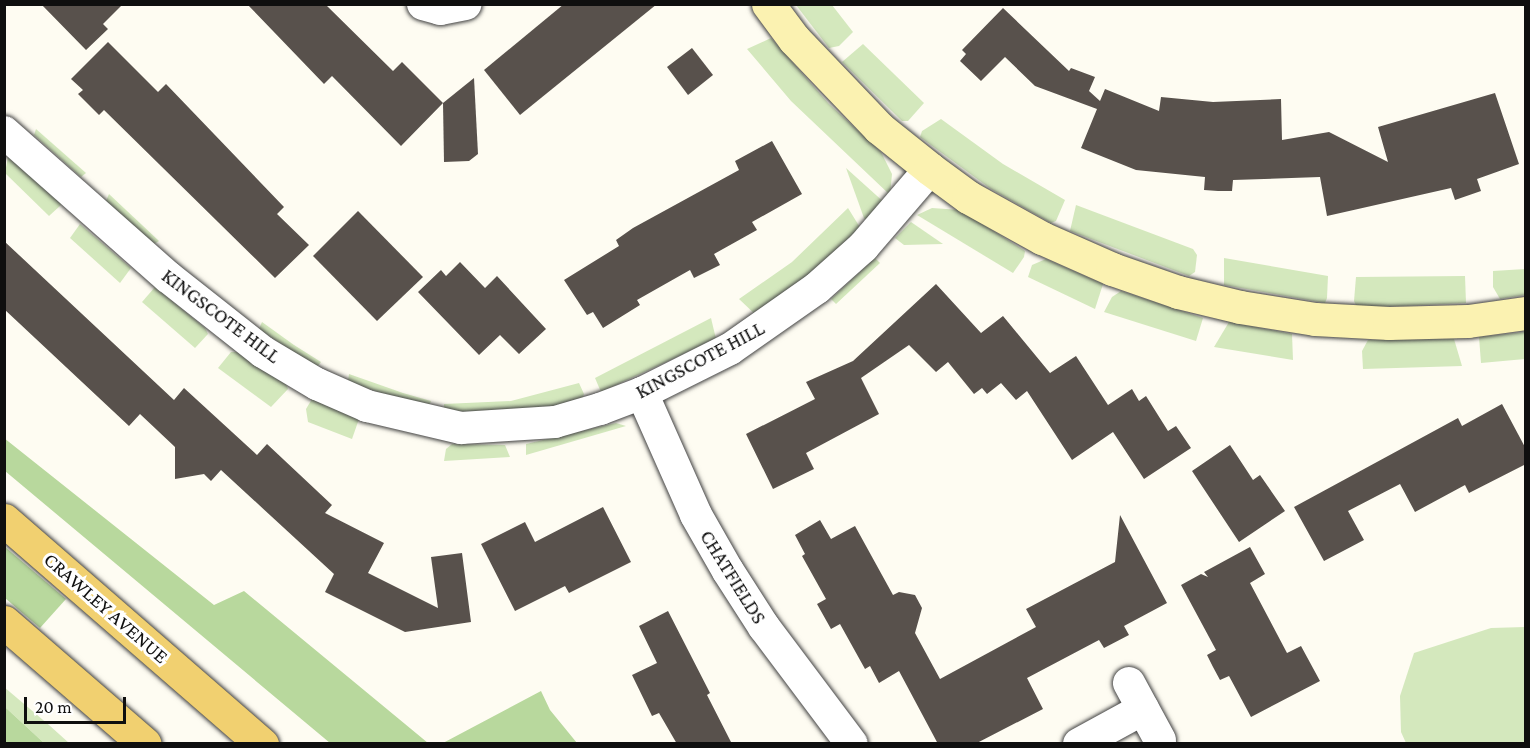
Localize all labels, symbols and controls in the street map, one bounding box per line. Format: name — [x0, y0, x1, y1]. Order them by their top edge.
street label: KINGSCOTE HILL — [157, 264, 285, 368]
street label: KINGSCOTE HILL — [632, 316, 768, 404]
street label: CHATFIELDS — [695, 526, 771, 628]
street label: CRAWLEY AVENUE — [39, 548, 173, 668]
scale bar — [27, 685, 129, 723]
text: 20 m — [35, 697, 72, 717]

